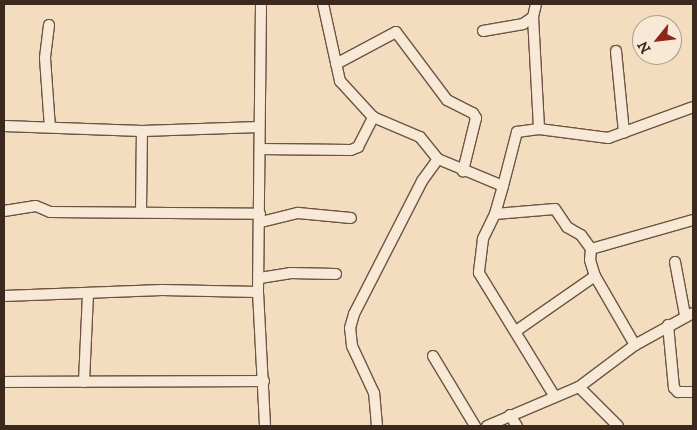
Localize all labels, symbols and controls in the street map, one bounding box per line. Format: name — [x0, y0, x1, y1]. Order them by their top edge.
north arrow — [632, 15, 682, 65]
text: N — [634, 37, 655, 56]

